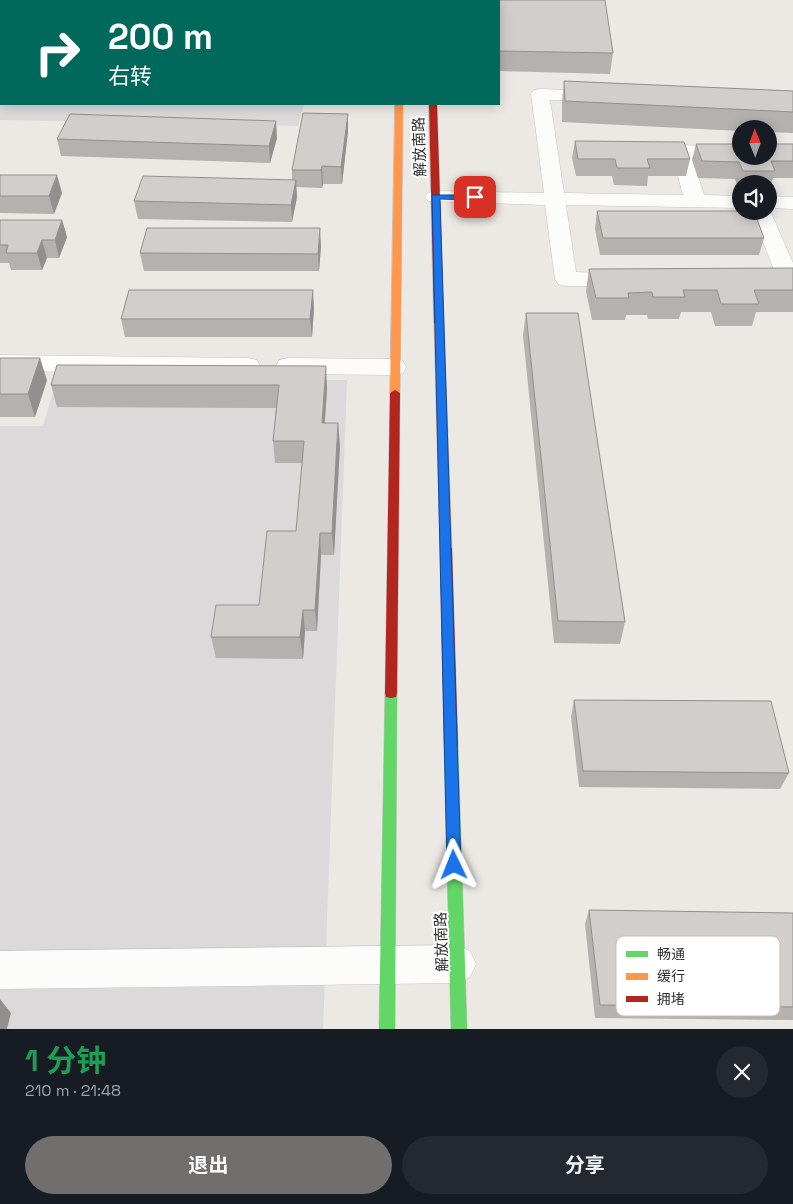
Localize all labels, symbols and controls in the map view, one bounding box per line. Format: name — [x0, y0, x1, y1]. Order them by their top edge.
text: 200 m — [108, 15, 213, 59]
icon: right — [25, 20, 90, 85]
text: 右转 — [108, 62, 152, 90]
street label: 解放南路 — [408, 117, 430, 177]
north arrow — [732, 120, 778, 165]
map controls — [732, 120, 777, 220]
button: sound — [732, 175, 777, 220]
pin — [454, 176, 496, 218]
icon: arrive — [461, 183, 489, 211]
position arrow — [427, 838, 479, 890]
street label: 解放南路 — [430, 912, 452, 972]
legend — [616, 936, 780, 1016]
text: 畅通 — [657, 945, 685, 963]
text: 缓行 — [657, 967, 685, 985]
text: 拥堵 — [657, 990, 685, 1008]
text: 1 分钟 — [25, 1041, 106, 1080]
button: close — [716, 1046, 768, 1098]
text: 210 m · 21:48 — [25, 1080, 121, 1101]
button: 退出 — [25, 1136, 392, 1194]
button: 分享 — [402, 1136, 768, 1194]

